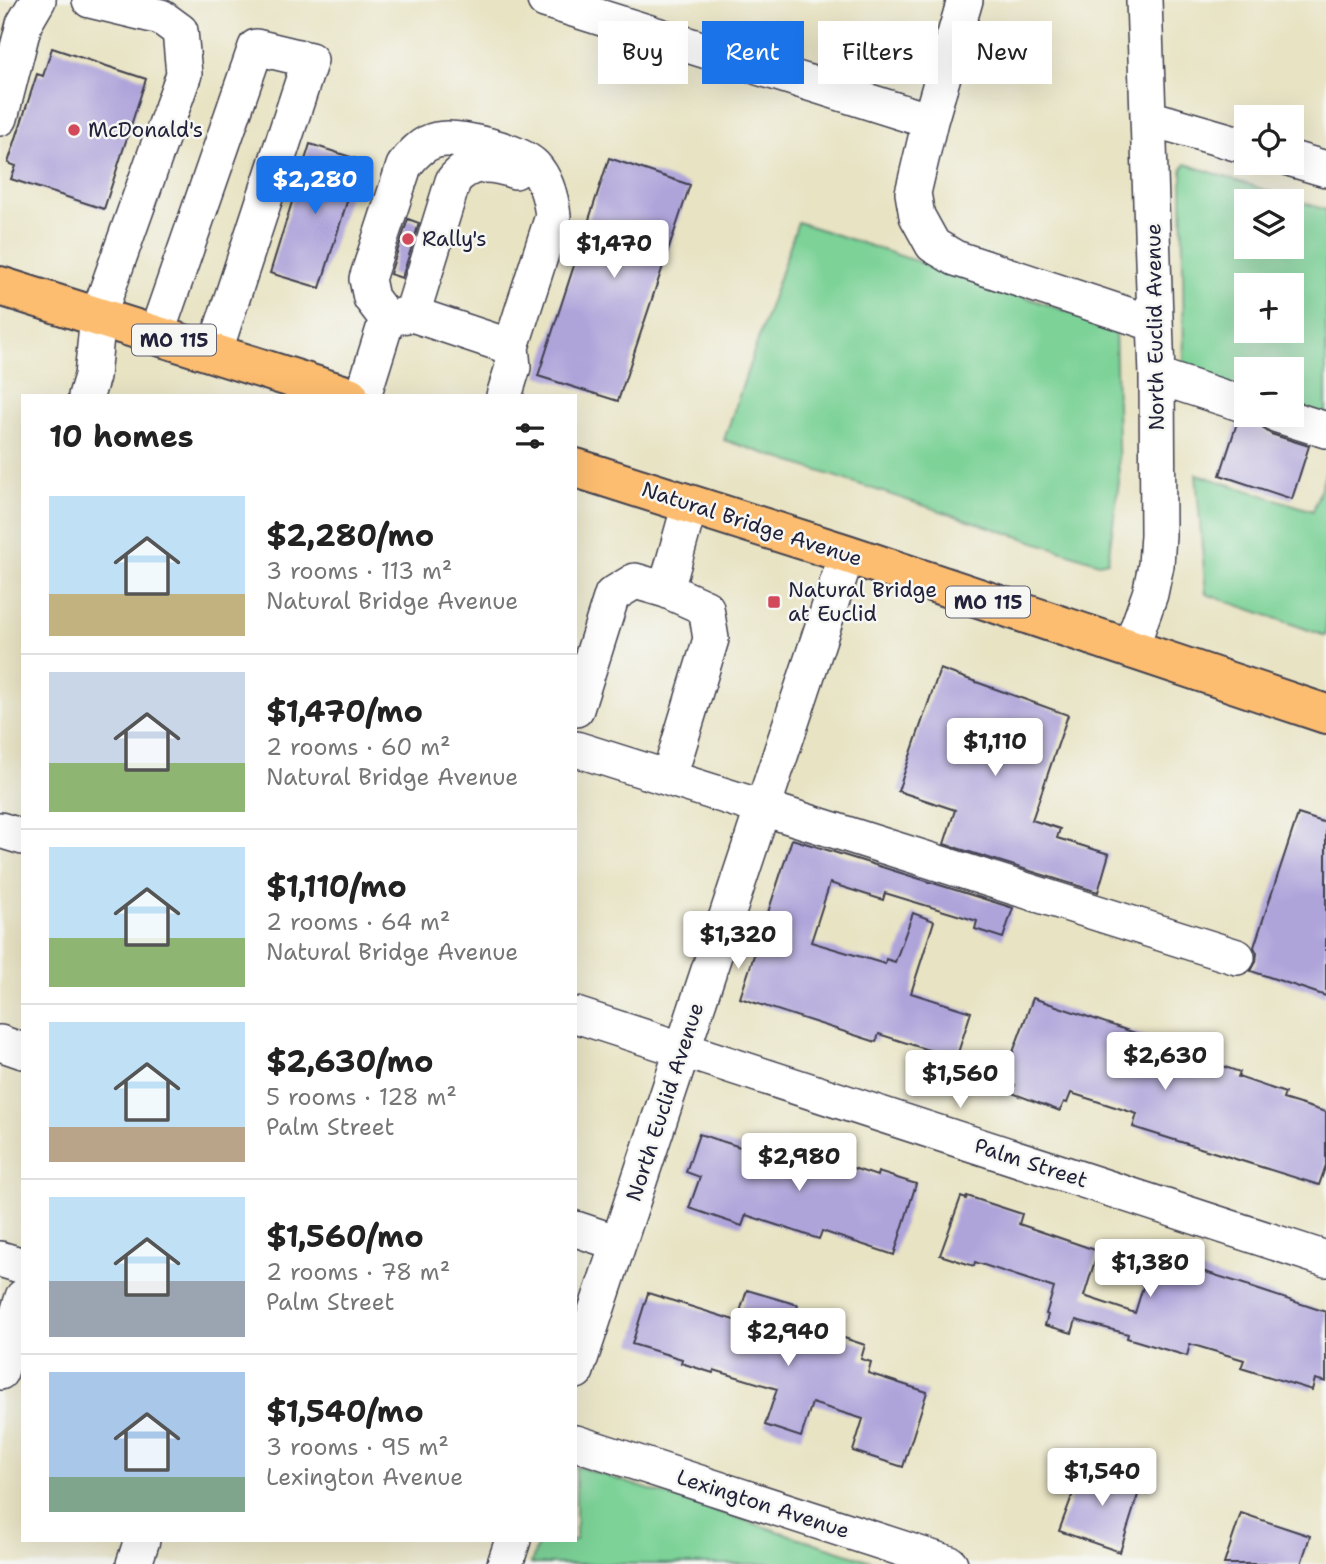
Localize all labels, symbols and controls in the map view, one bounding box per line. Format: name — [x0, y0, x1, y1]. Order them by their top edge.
chip: Buy — [598, 21, 688, 84]
chip: Rent — [702, 21, 804, 84]
chip: Filters — [818, 21, 938, 84]
chip: New — [952, 21, 1052, 84]
map controls — [1234, 105, 1304, 427]
button: locate — [1234, 105, 1304, 175]
place label: McDonald's — [88, 116, 203, 144]
marker: McDonald's — [66, 122, 82, 138]
pin: $2,280 — [258, 156, 372, 216]
text: $2,280 — [272, 164, 358, 194]
button: layers — [1234, 189, 1304, 259]
pin: $1,470 — [557, 220, 671, 280]
street label: North Euclid Avenue — [1139, 223, 1171, 431]
place label: Rally's — [422, 225, 487, 253]
text: $1,470 — [576, 228, 652, 258]
marker: Rally's — [400, 231, 416, 247]
button: + — [1234, 273, 1304, 343]
road number: MO 115 — [132, 324, 216, 356]
button: − — [1234, 357, 1304, 427]
text: 10 homes — [49, 416, 194, 457]
icon: filters — [511, 417, 549, 455]
street label: Natural Bridge Avenue — [638, 475, 866, 573]
text: $2,280/mo — [266, 515, 434, 556]
icon: home — [105, 524, 189, 608]
text: 3 rooms · 113 m² — [266, 556, 452, 586]
place label: Natural Bridge at Euclid — [788, 576, 937, 628]
text: Natural Bridge Avenue — [266, 586, 518, 616]
road number: MO 115 — [946, 586, 1030, 618]
marker: Natural Bridge at Euclid — [766, 594, 782, 610]
text: $1,470/mo — [266, 691, 423, 732]
icon: home — [105, 700, 189, 784]
pin: $1,110 — [938, 718, 1052, 778]
text: $1,110 — [963, 726, 1027, 756]
text: 2 rooms · 60 m² — [266, 732, 451, 762]
text: Natural Bridge Avenue — [266, 762, 518, 792]
text: $1,110/mo — [266, 866, 407, 907]
icon: home — [105, 875, 189, 959]
text: 2 rooms · 64 m² — [266, 907, 450, 937]
pin: $1,320 — [681, 912, 795, 971]
text: $1,320 — [699, 919, 777, 949]
text: Natural Bridge Avenue — [266, 937, 518, 967]
street label: North Euclid Avenue — [620, 999, 710, 1205]
pin: $2,630 — [1108, 1032, 1222, 1092]
text: $2,630 — [1123, 1040, 1207, 1070]
text: $2,630/mo — [266, 1041, 433, 1082]
icon: home — [105, 1050, 189, 1134]
pin: $1,560 — [903, 1050, 1017, 1110]
text: $1,560 — [921, 1058, 999, 1088]
text: 5 rooms · 128 m² — [266, 1082, 457, 1112]
text: Palm Street — [266, 1112, 395, 1142]
street label: Palm Street — [971, 1132, 1091, 1194]
pin: $2,980 — [742, 1134, 856, 1193]
text: $2,980 — [758, 1141, 840, 1171]
text: $1,560/mo — [266, 1216, 424, 1257]
icon: home — [105, 1225, 189, 1309]
pin: $1,380 — [1093, 1240, 1207, 1299]
text: $1,380 — [1111, 1247, 1189, 1277]
text: 2 rooms · 78 m² — [266, 1257, 450, 1287]
text: Palm Street — [266, 1287, 395, 1317]
pin: $2,940 — [731, 1308, 845, 1368]
text: $2,940 — [747, 1316, 829, 1346]
text: $1,540/mo — [266, 1391, 424, 1432]
icon: home — [105, 1400, 189, 1484]
text: 3 rooms · 95 m² — [266, 1432, 449, 1462]
pin: $1,540 — [1045, 1448, 1159, 1508]
text: $1,540 — [1063, 1456, 1141, 1486]
text: Lexington Avenue — [266, 1462, 463, 1492]
street label: Lexington Avenue — [673, 1463, 853, 1545]

